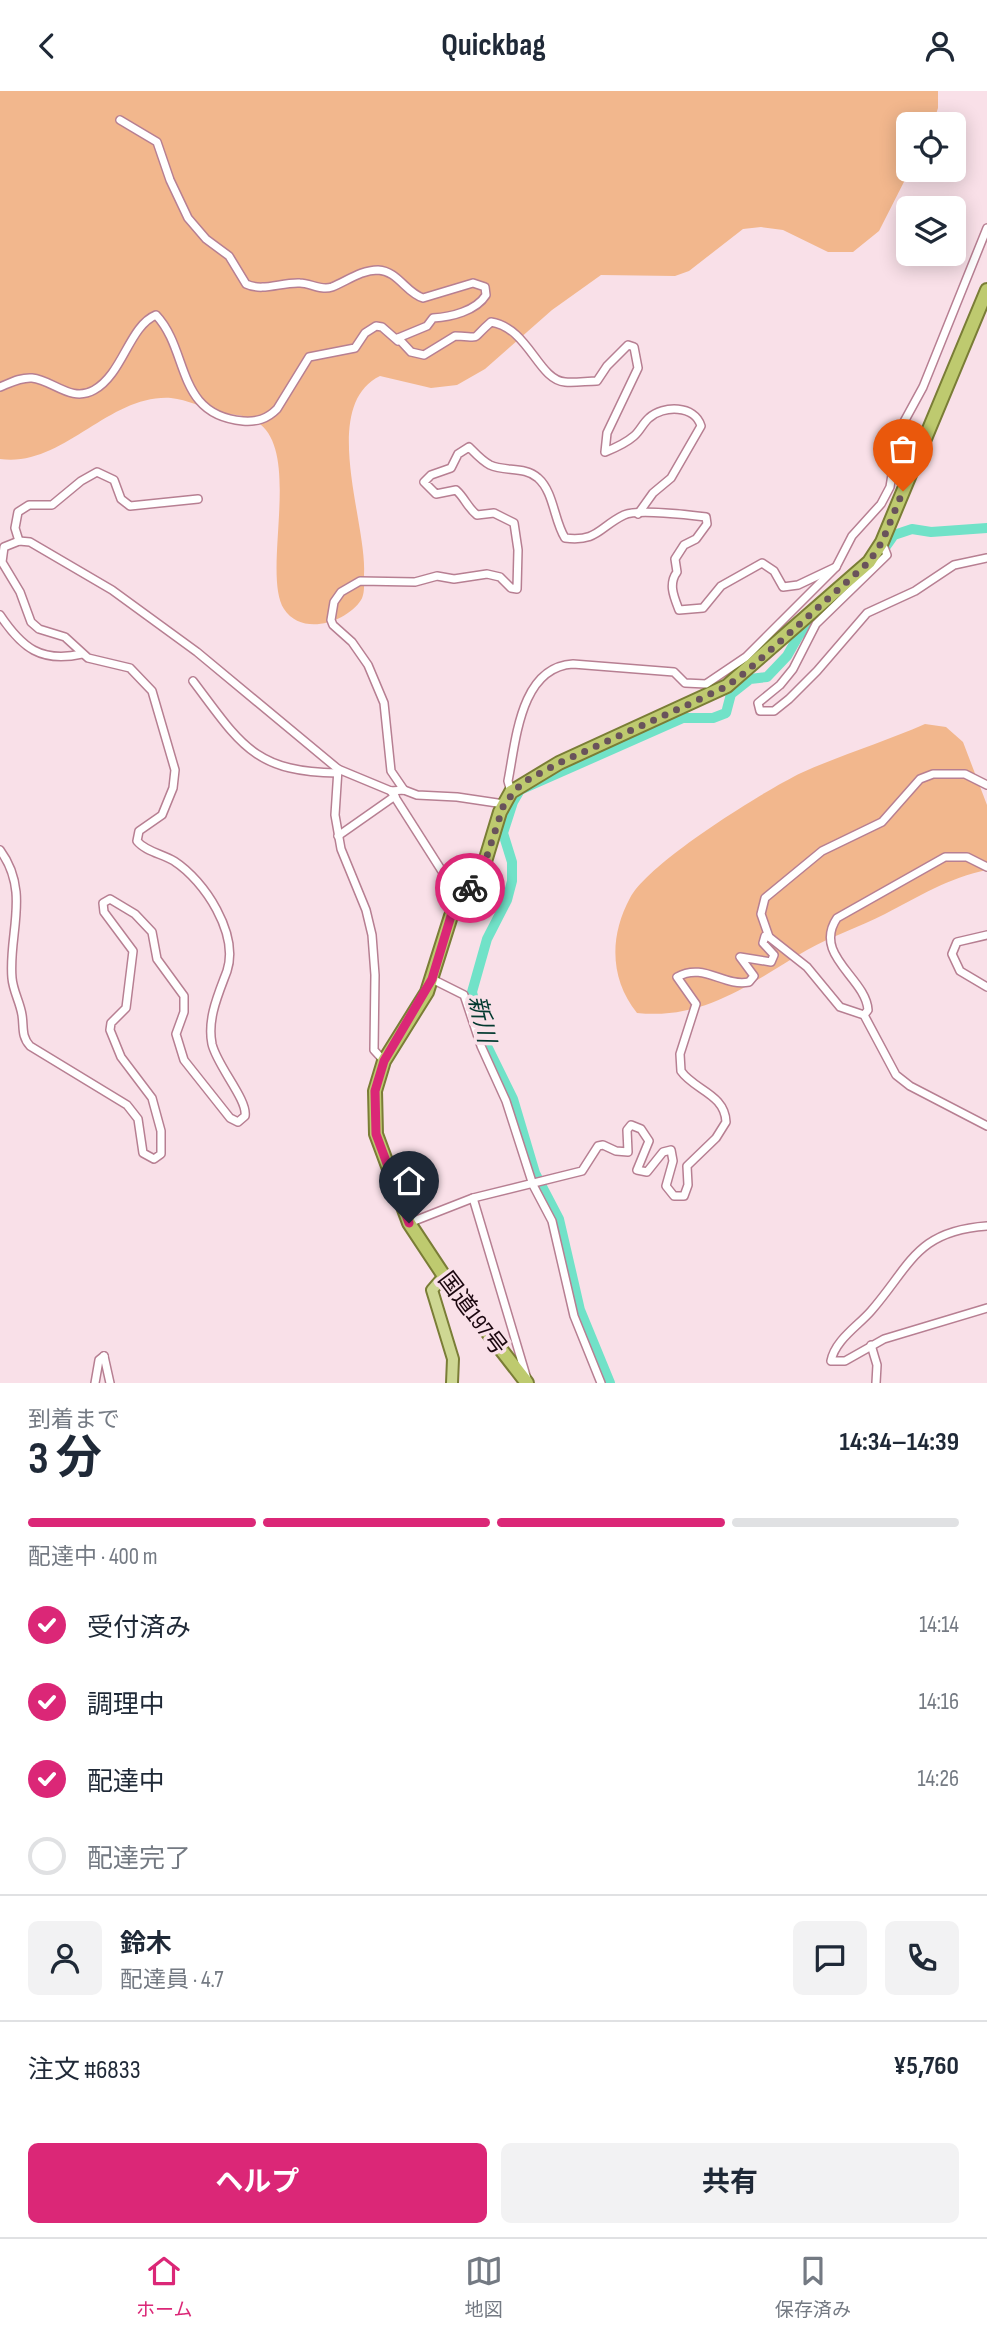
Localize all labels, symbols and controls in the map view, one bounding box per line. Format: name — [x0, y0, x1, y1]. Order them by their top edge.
text: Quickbag — [441, 26, 546, 65]
icon: back — [28, 27, 66, 65]
icon: person — [921, 27, 959, 65]
map controls — [896, 112, 966, 266]
button: locate — [896, 112, 966, 182]
button: layers — [896, 196, 966, 266]
pin — [873, 419, 933, 491]
icon: bag — [884, 430, 922, 468]
courier — [435, 853, 505, 923]
icon: bike — [451, 869, 489, 907]
water label: 新川 — [462, 992, 502, 1049]
pin — [379, 1151, 439, 1223]
icon: home — [390, 1162, 428, 1200]
street label: 国道197号 — [432, 1267, 512, 1361]
text: 到着まで — [28, 1406, 120, 1434]
text: 14:34–14:39 — [840, 1427, 959, 1458]
text: 3 分 — [28, 1432, 102, 1487]
text: 配達中 · 400 m — [28, 1543, 157, 1571]
icon: check — [28, 1606, 66, 1644]
text: 14:14 — [919, 1611, 959, 1639]
text: 受付済み — [87, 1613, 191, 1644]
icon: check — [28, 1683, 66, 1721]
text: 14:16 — [919, 1688, 959, 1716]
text: 調理中 — [87, 1690, 165, 1721]
icon: check — [28, 1760, 66, 1798]
text: 14:26 — [917, 1765, 959, 1793]
text: 配達中 — [87, 1767, 165, 1798]
text: 配達完了 — [87, 1844, 191, 1875]
button: person — [28, 1921, 102, 1995]
button: chat — [793, 1921, 867, 1995]
button: phone — [885, 1921, 959, 1995]
text: 鈴木 — [120, 1929, 172, 1960]
text: 配達員 · 4.7 — [120, 1966, 223, 1994]
text: ¥5,760 — [893, 2051, 959, 2082]
text: 注文 #6833 — [28, 2055, 141, 2086]
button: ヘルプ — [28, 2143, 487, 2223]
button: 共有 — [501, 2143, 959, 2223]
tab: ホーム — [136, 2252, 193, 2322]
tab: 地図 — [465, 2252, 503, 2322]
tab: 保存済み — [775, 2252, 851, 2322]

